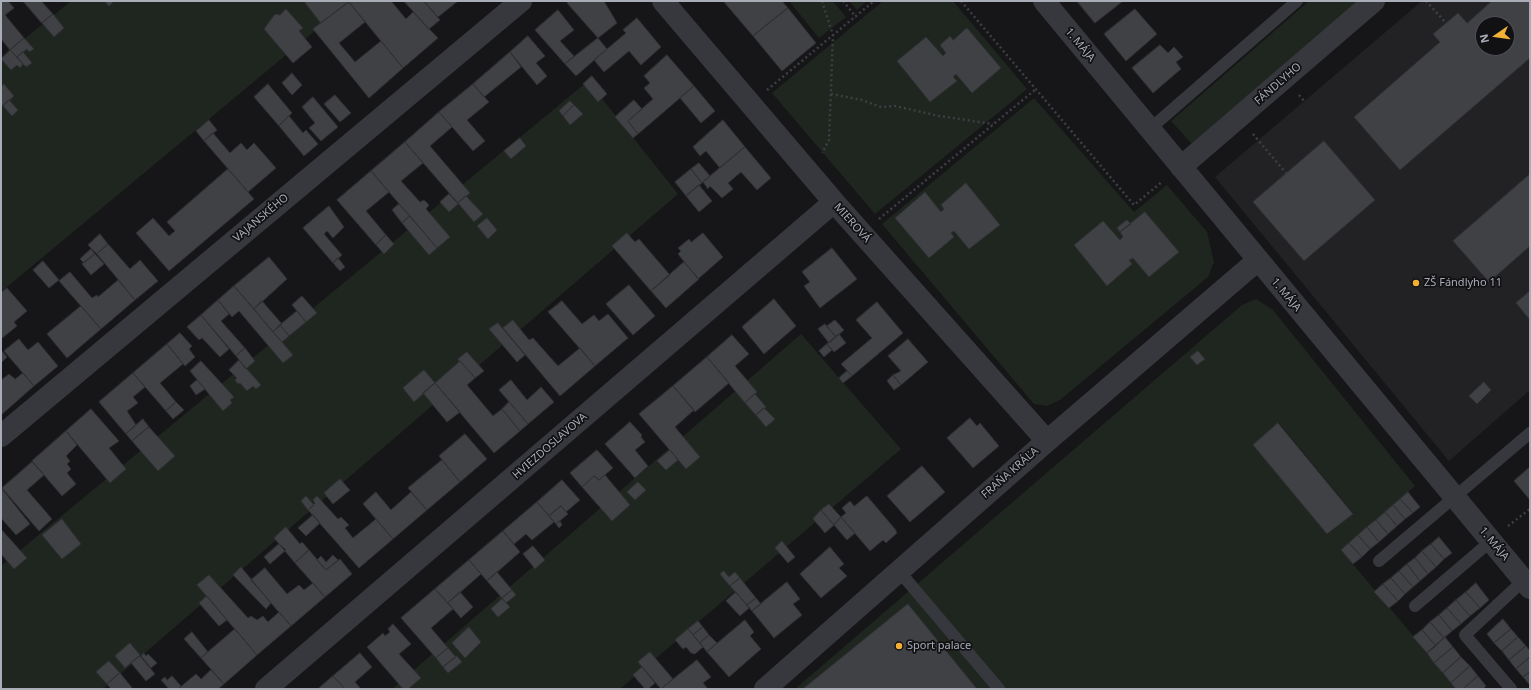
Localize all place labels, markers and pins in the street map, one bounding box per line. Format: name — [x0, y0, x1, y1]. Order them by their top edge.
place label: ZŠ Fándlyho 11 — [1424, 276, 1502, 290]
marker: ZŠ Fándlyho 11 — [1411, 278, 1421, 288]
place label: Sport palace — [907, 639, 971, 653]
marker: Sport palace — [894, 641, 904, 651]

